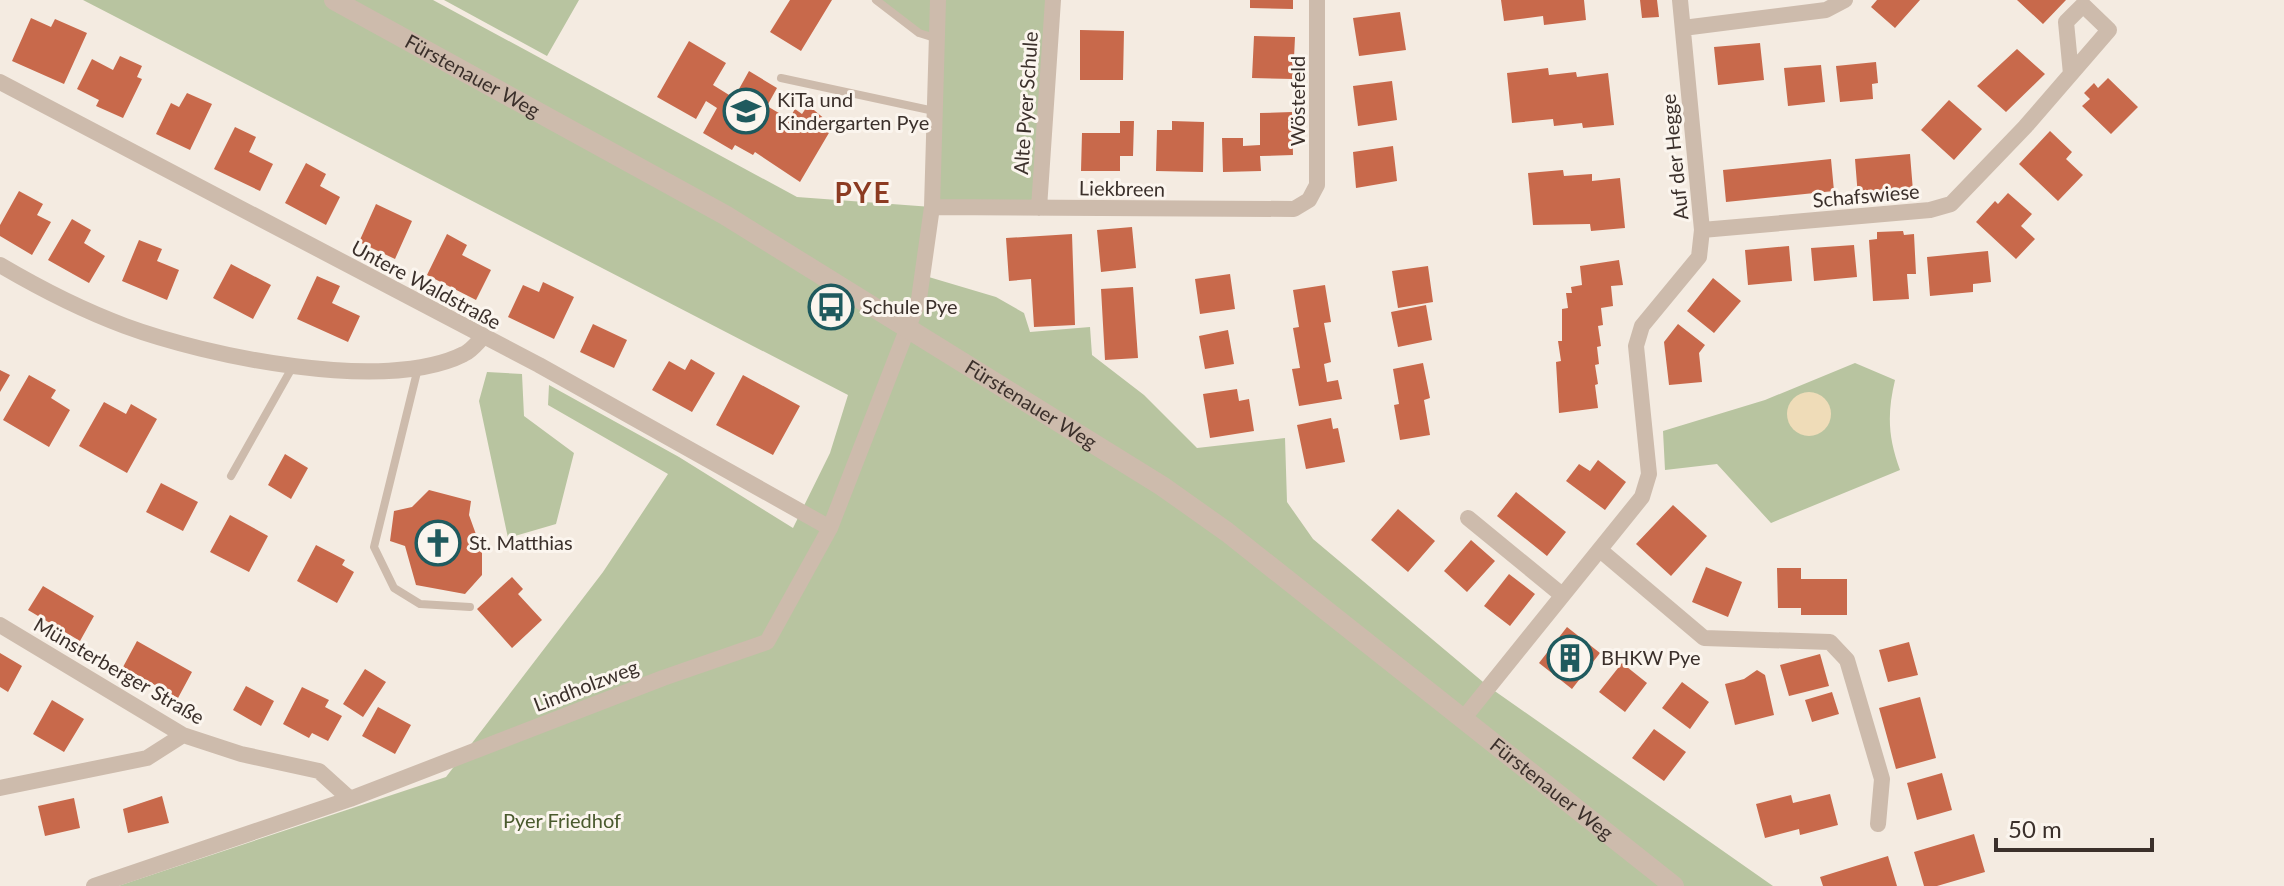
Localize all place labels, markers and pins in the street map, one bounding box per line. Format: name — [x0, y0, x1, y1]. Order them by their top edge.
school or university icon: KiTa und Kindergarten Pye — [722, 87, 770, 135]
place label: KiTa und Kindergarten Pye — [777, 87, 929, 134]
bus stop icon: Schule Pye — [807, 283, 855, 331]
place label: Schule Pye — [862, 294, 958, 318]
church icon: St. Matthias — [414, 519, 462, 567]
place label: St. Matthias — [469, 530, 573, 554]
building icon: BHKW Pye — [1546, 634, 1594, 682]
place label: BHKW Pye — [1601, 645, 1701, 669]

